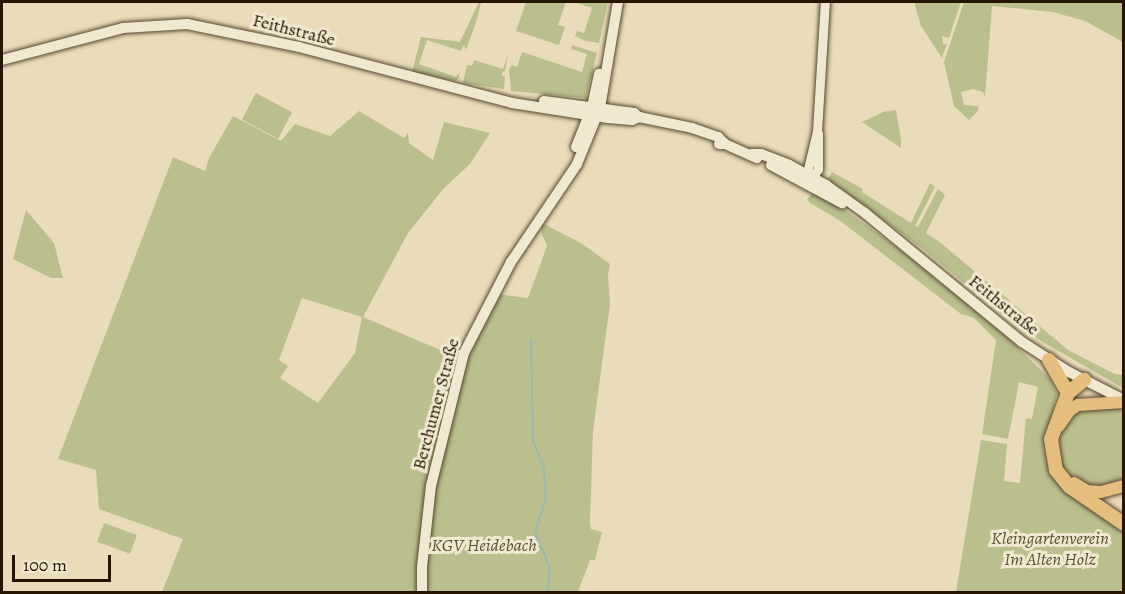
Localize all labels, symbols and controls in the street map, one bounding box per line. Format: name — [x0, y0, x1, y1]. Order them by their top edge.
street label: Feithstraße — [251, 9, 337, 51]
street label: Feithstraße — [965, 270, 1043, 340]
street label: Berchumer Straße — [408, 336, 464, 472]
park label: Kleingartenverein Im Alten Holz — [991, 528, 1109, 570]
park label: KGV Heidebach — [431, 534, 537, 556]
scale bar — [15, 543, 114, 581]
text: 100 m — [23, 553, 67, 577]

